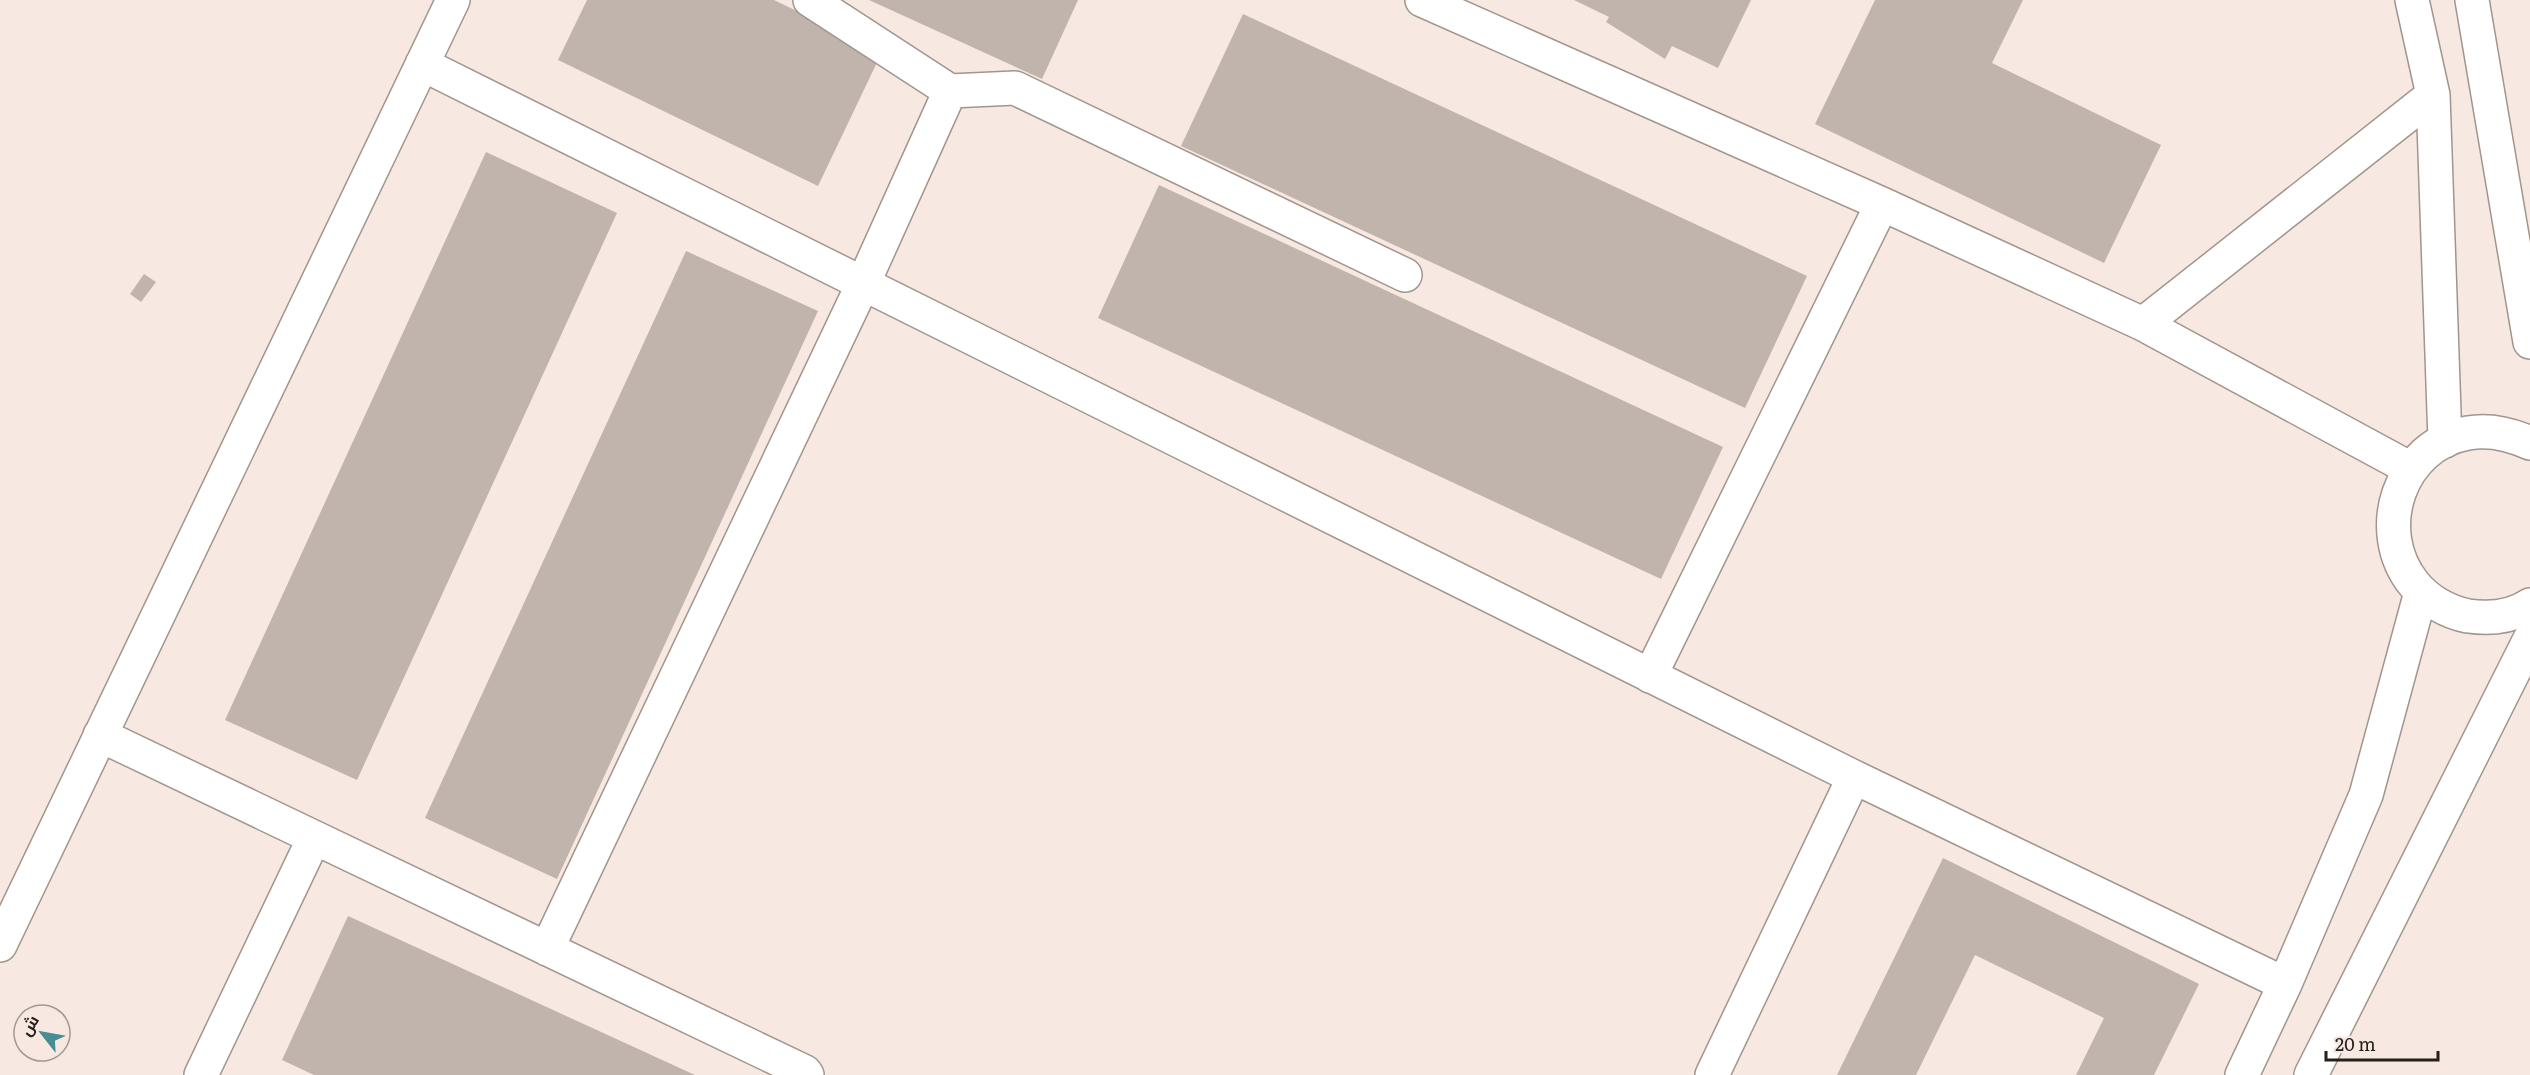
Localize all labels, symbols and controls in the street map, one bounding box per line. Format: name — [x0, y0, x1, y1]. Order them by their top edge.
north arrow — [12, 1003, 72, 1063]
text: ش — [13, 1010, 44, 1040]
scale bar — [2326, 1024, 2438, 1062]
text: 20 m — [2335, 1030, 2376, 1057]

